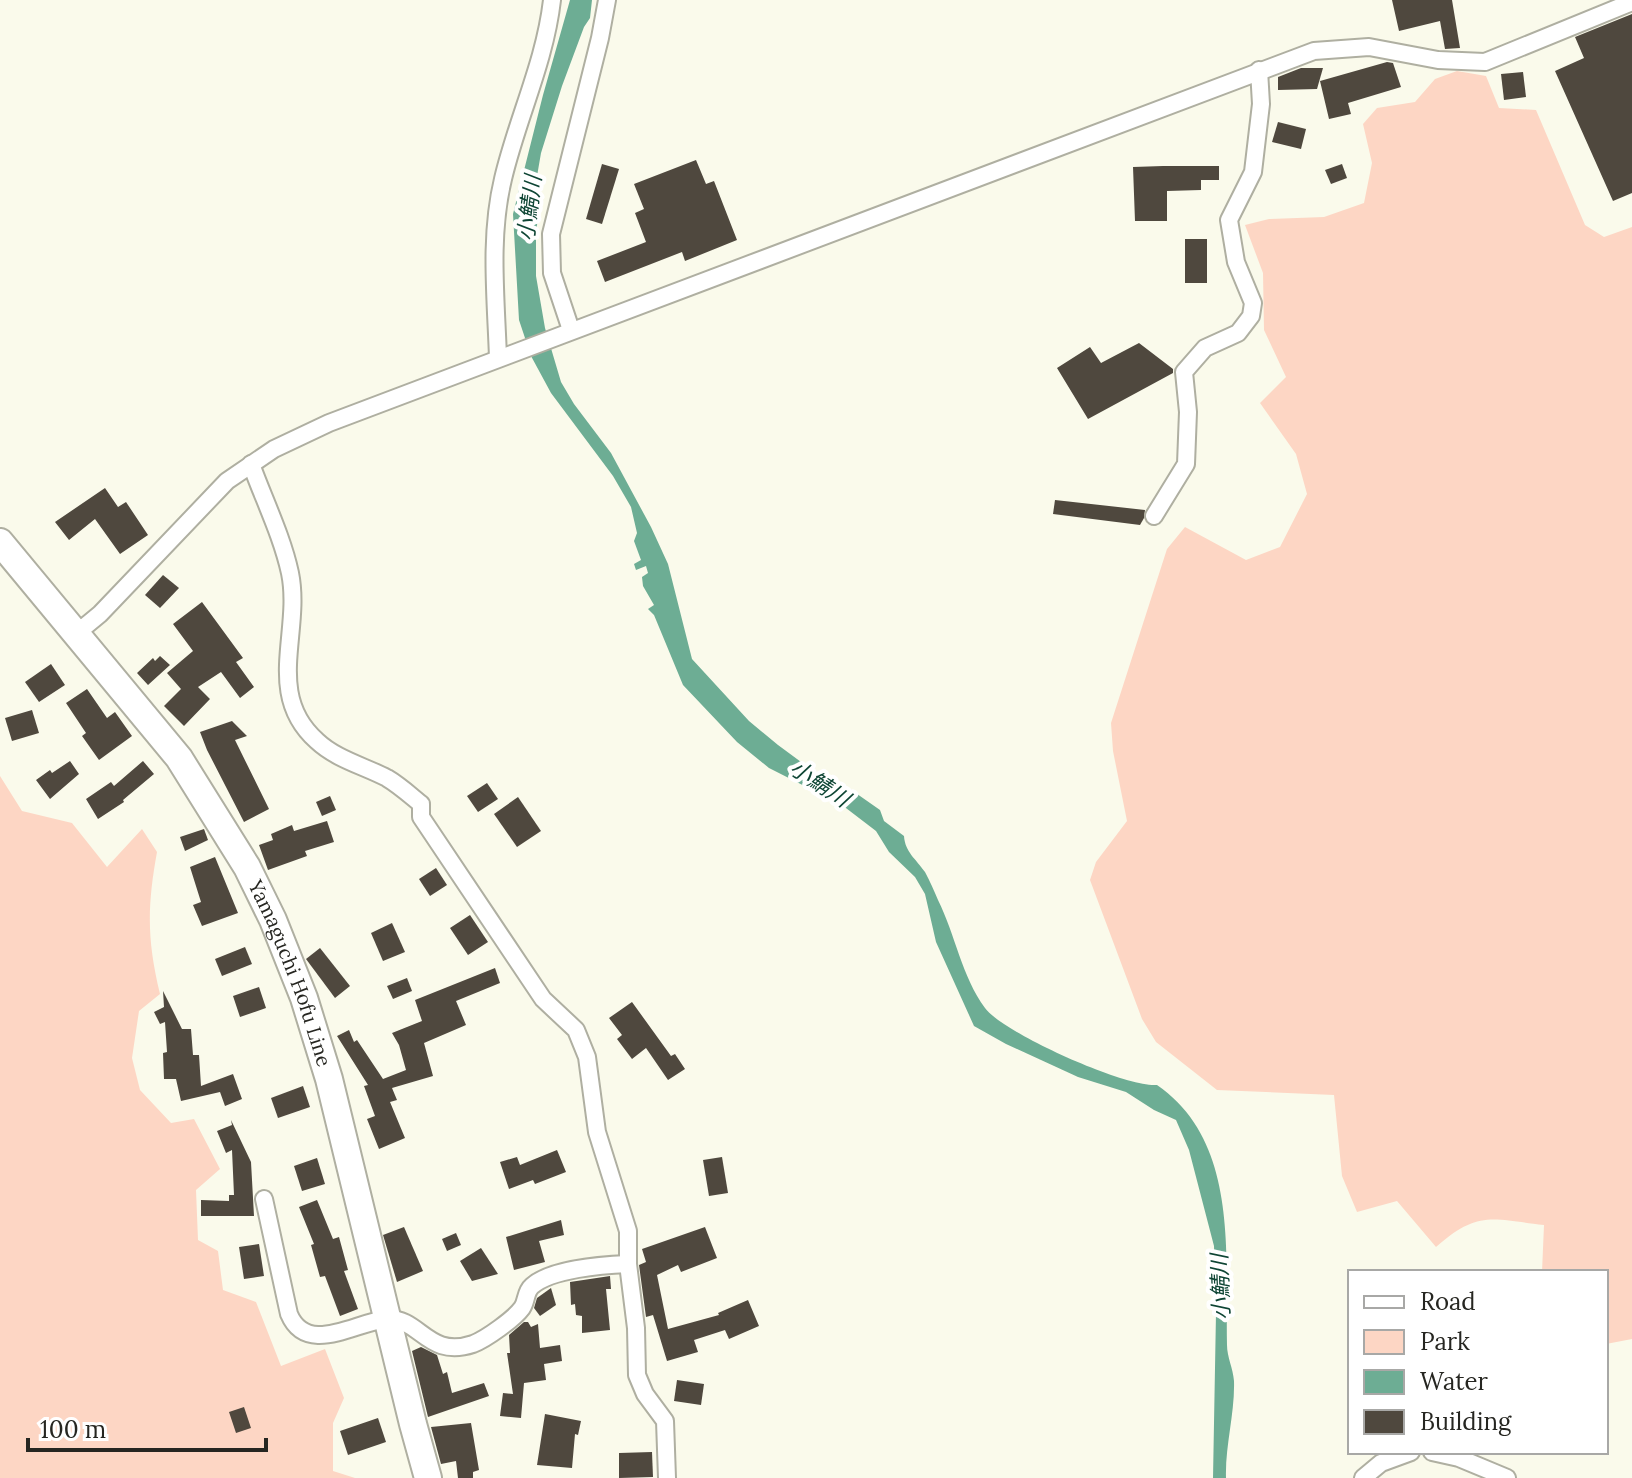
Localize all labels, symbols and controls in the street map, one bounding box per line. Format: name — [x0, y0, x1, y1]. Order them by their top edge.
water label: 小鯖川 — [511, 172, 547, 242]
water label: 小鯖川 — [785, 753, 857, 814]
street label: Yamaguchi Hofu Line — [243, 875, 337, 1069]
water label: 小鯖川 — [1205, 1252, 1235, 1320]
legend — [1348, 1270, 1608, 1454]
text: Road — [1420, 1286, 1476, 1317]
text: Park — [1420, 1326, 1470, 1357]
text: Water — [1420, 1366, 1488, 1397]
scale bar — [28, 1402, 266, 1452]
text: Building — [1420, 1406, 1512, 1437]
text: 100 m — [40, 1414, 106, 1445]

